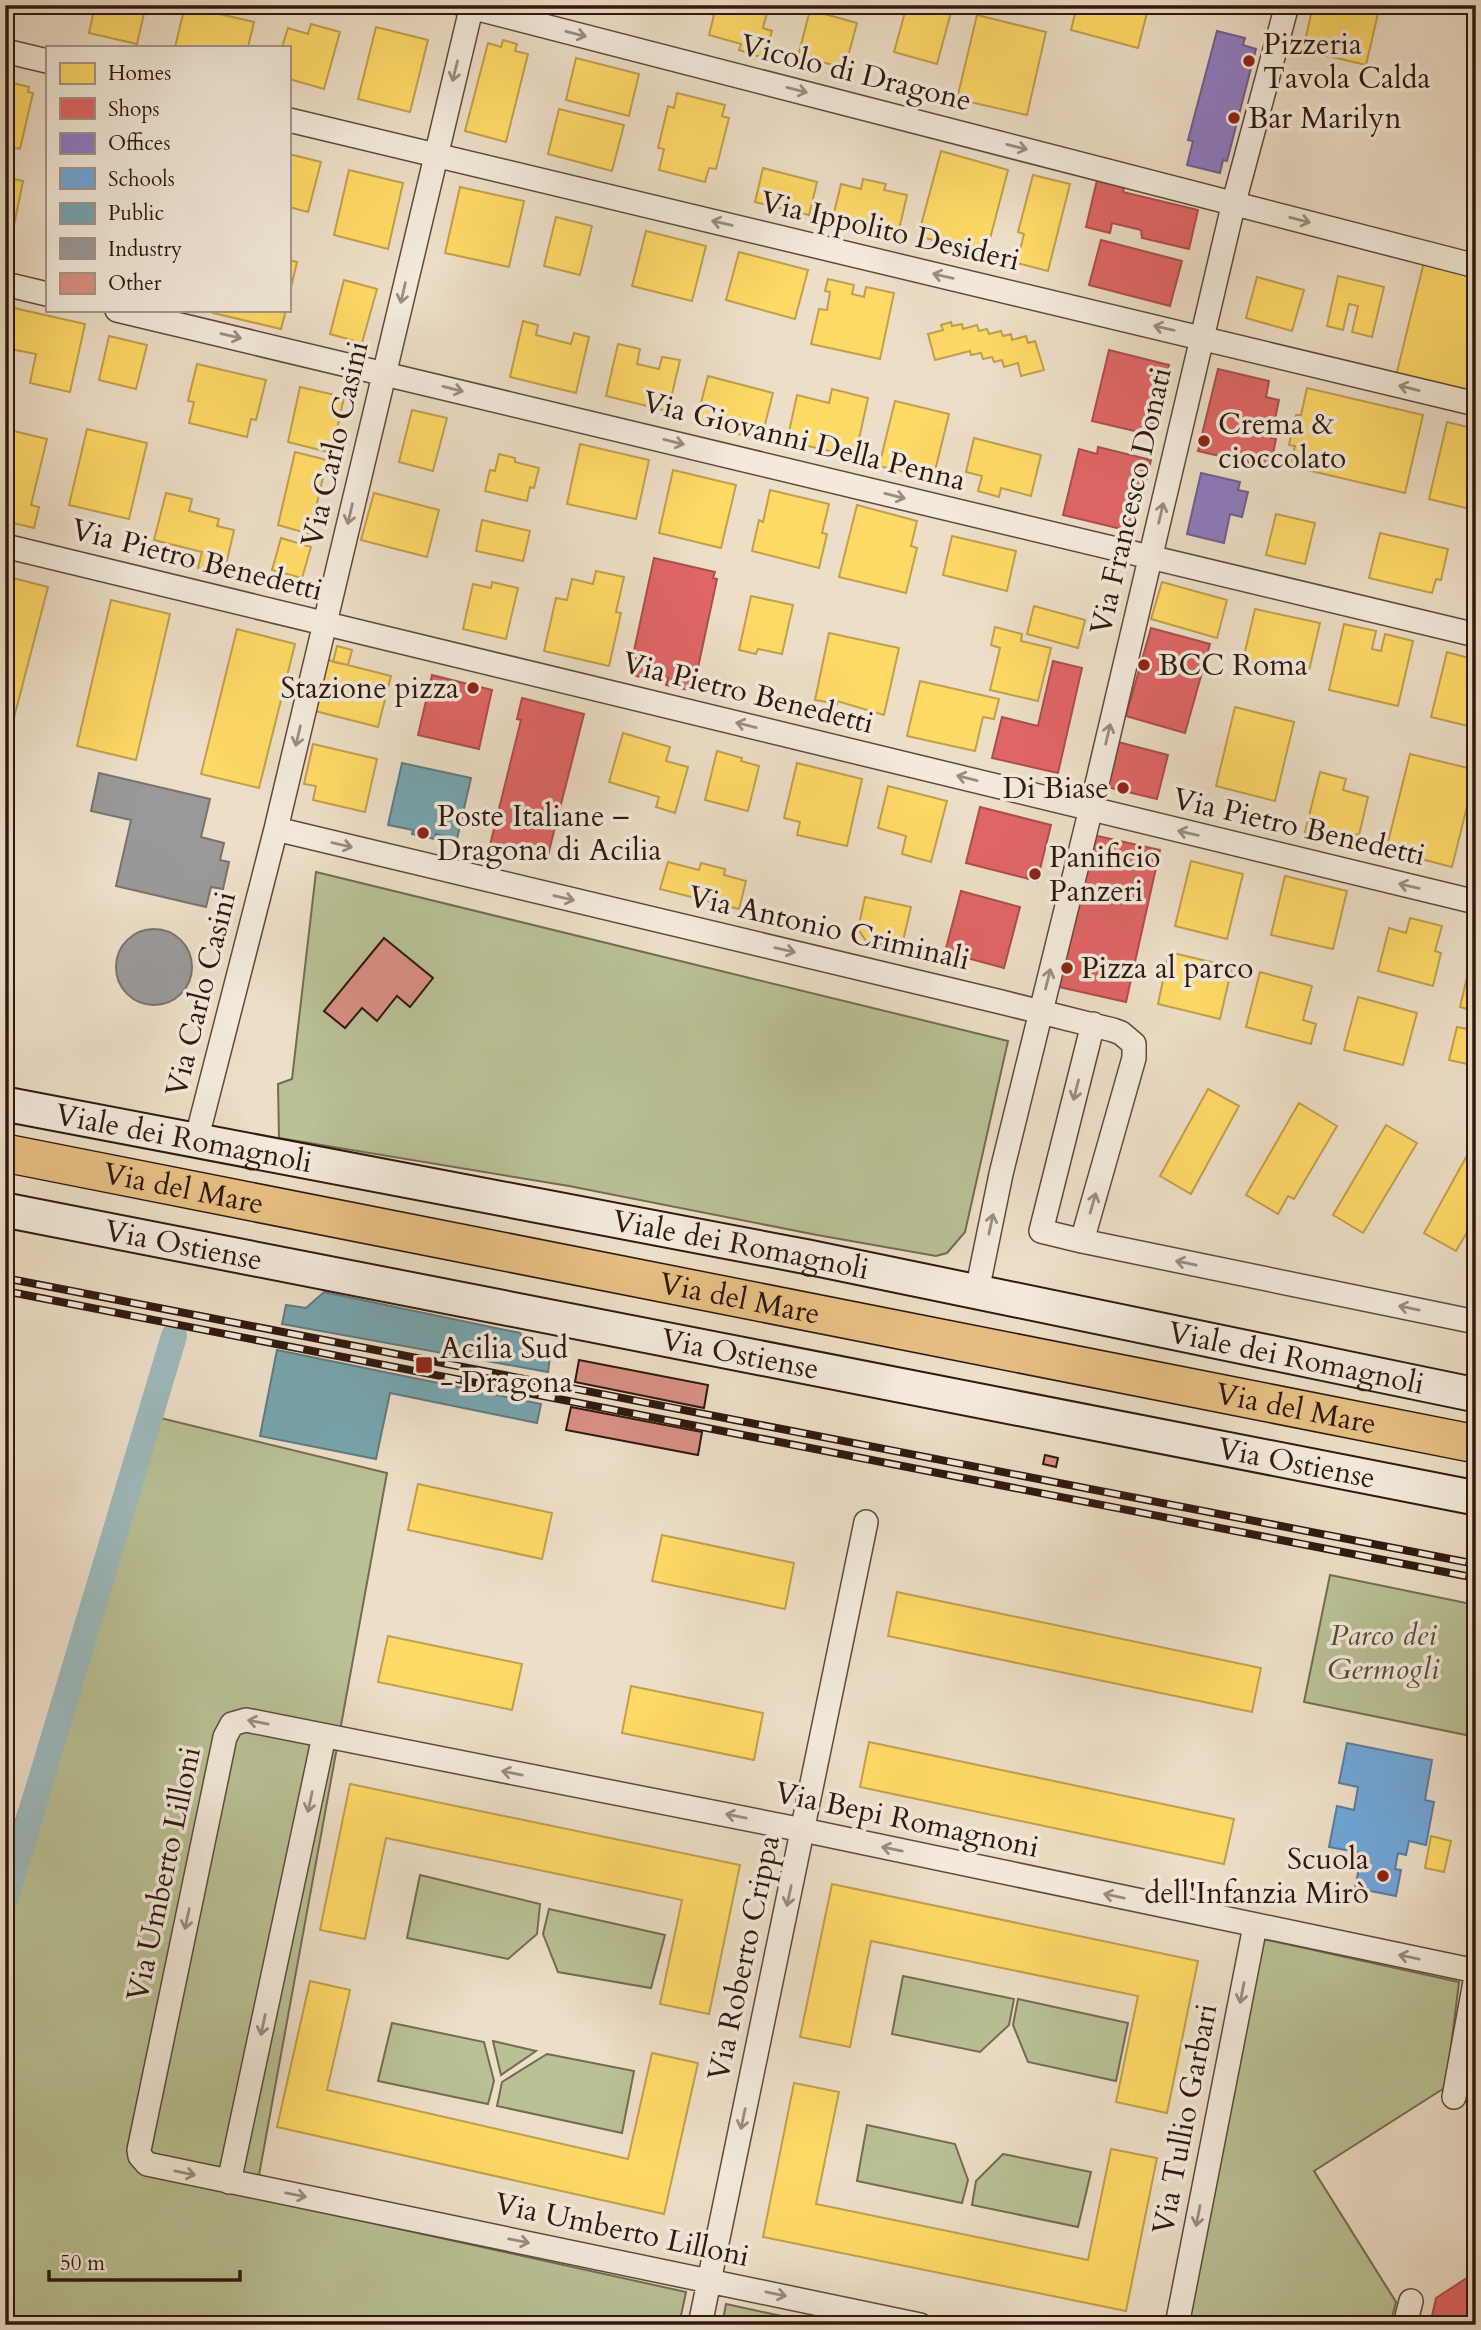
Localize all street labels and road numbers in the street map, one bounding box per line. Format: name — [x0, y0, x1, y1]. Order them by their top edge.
street label: Vicolo di Dragone — [736, 24, 976, 122]
street label: Via Ippolito Desideri — [756, 181, 1024, 281]
street label: Via Carlo Casini — [291, 337, 379, 551]
street label: Via Francesco Donati — [1080, 363, 1182, 639]
street label: Via Giovanni Della Penna — [638, 381, 970, 501]
street label: Via Pietro Benedetti — [67, 509, 327, 611]
street label: Via Pietro Benedetti — [618, 642, 878, 744]
street label: Via Pietro Benedetti — [1169, 778, 1429, 876]
street label: Via Antonio Criminali — [684, 876, 974, 980]
street label: Via Carlo Casini — [156, 887, 246, 1101]
street label: Viale dei Romagnoli — [52, 1094, 316, 1183]
street label: Via del Mare — [100, 1152, 267, 1224]
street label: Viale dei Romagnoli — [609, 1200, 873, 1290]
street label: Via Ostiense — [101, 1210, 266, 1280]
street label: Via del Mare — [656, 1262, 824, 1334]
street label: Viale dei Romagnoli — [1165, 1311, 1428, 1404]
street label: Via Ostiense — [658, 1318, 822, 1389]
street label: Via del Mare — [1212, 1372, 1380, 1444]
street label: Via Ostiense — [1214, 1427, 1379, 1498]
street label: Via Umberto Lilloni — [117, 1743, 211, 2005]
street label: Via Bepi Romagnoni — [771, 1772, 1043, 1868]
street label: Via Roberto Crippa — [698, 1831, 790, 2085]
street label: Via Tullio Garbari — [1143, 2000, 1227, 2238]
street label: Via Umberto Lilloni — [491, 2183, 753, 2277]

